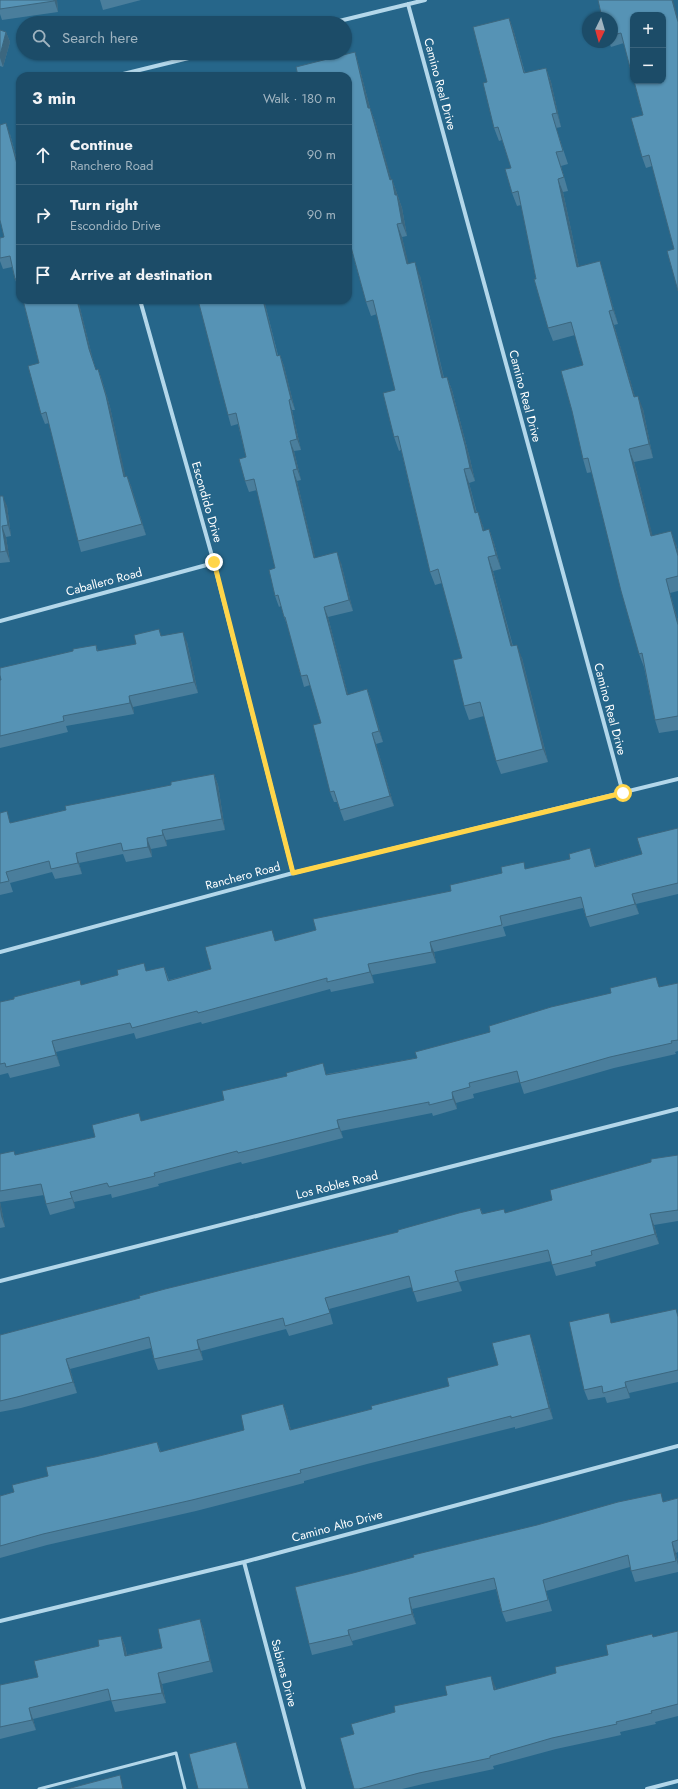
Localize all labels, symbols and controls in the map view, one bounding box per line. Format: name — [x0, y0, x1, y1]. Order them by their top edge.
north arrow — [582, 12, 618, 48]
map controls — [630, 12, 666, 84]
button: + — [630, 12, 666, 48]
search box — [16, 16, 352, 60]
icon: search — [30, 27, 52, 49]
text: Search here — [62, 27, 138, 49]
street label: Camino Real Drive — [419, 36, 461, 132]
button: − — [630, 48, 666, 84]
text: 3 min — [32, 86, 76, 110]
text: Walk · 180 m — [263, 89, 336, 108]
text: Continue — [70, 134, 133, 156]
icon: ahead — [32, 144, 54, 166]
text: 90 m — [307, 145, 336, 164]
text: Ranchero Road — [70, 156, 153, 175]
text: Turn right — [70, 194, 138, 216]
icon: right — [32, 204, 54, 226]
text: 90 m — [307, 205, 336, 224]
text: Escondido Drive — [70, 216, 161, 235]
icon: arrive — [32, 264, 54, 286]
text: Arrive at destination — [70, 264, 212, 286]
street label: Camino Real Drive — [504, 348, 546, 444]
street label: Escondido Drive — [187, 459, 227, 545]
route end — [205, 553, 223, 571]
street label: Caballero Road — [64, 563, 144, 601]
street label: Camino Real Drive — [589, 661, 631, 757]
route start — [614, 784, 632, 802]
street label: Ranchero Road — [203, 857, 283, 895]
street label: Los Robles Road — [294, 1166, 380, 1204]
street label: Camino Alto Drive — [290, 1505, 384, 1547]
street label: Sabinas Drive — [266, 1637, 302, 1709]

